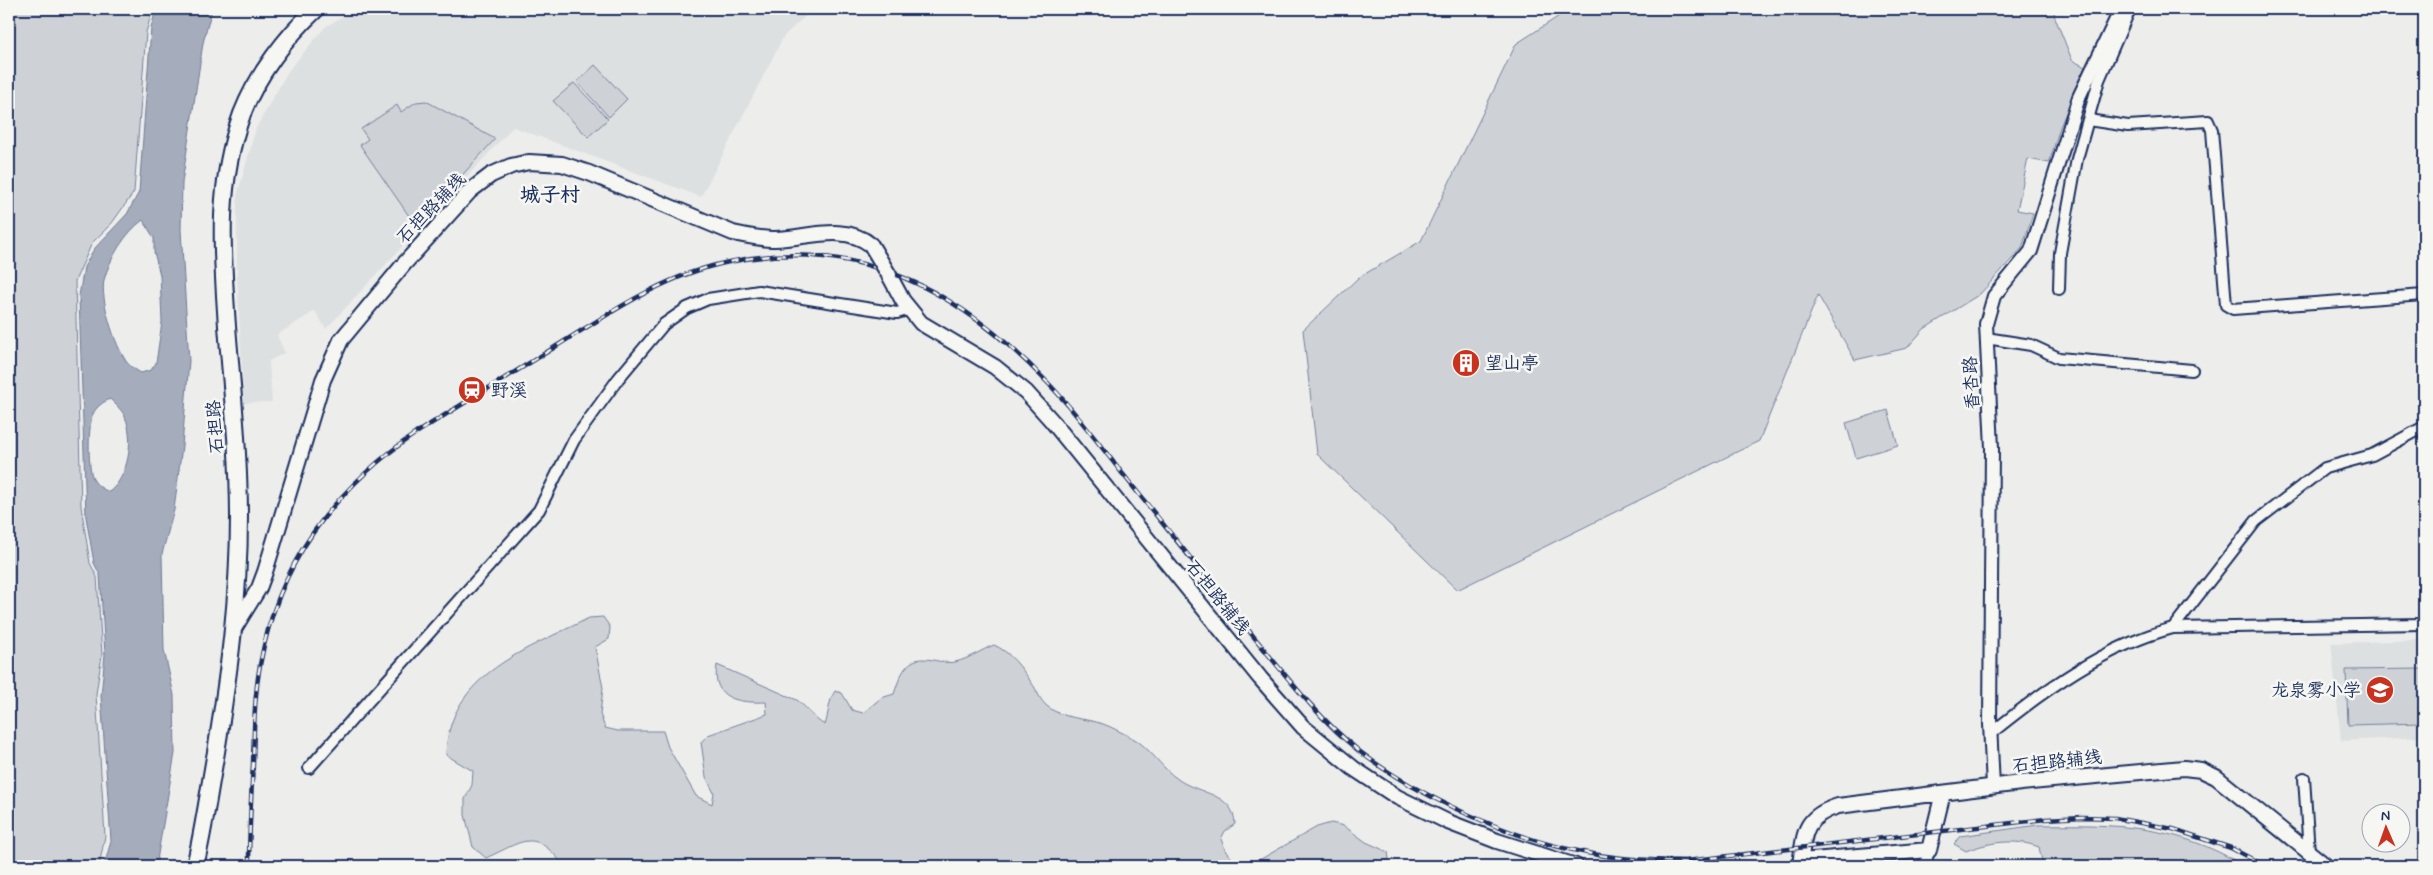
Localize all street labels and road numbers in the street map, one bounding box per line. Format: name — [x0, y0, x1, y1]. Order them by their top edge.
street label: 石担路辅线 — [392, 168, 472, 249]
street label: 香杏路 — [1959, 355, 1985, 411]
street label: 石担路 — [202, 399, 230, 455]
street label: 石担路辅线 — [1180, 555, 1255, 640]
street label: 石担路辅线 — [2011, 745, 2103, 779]

